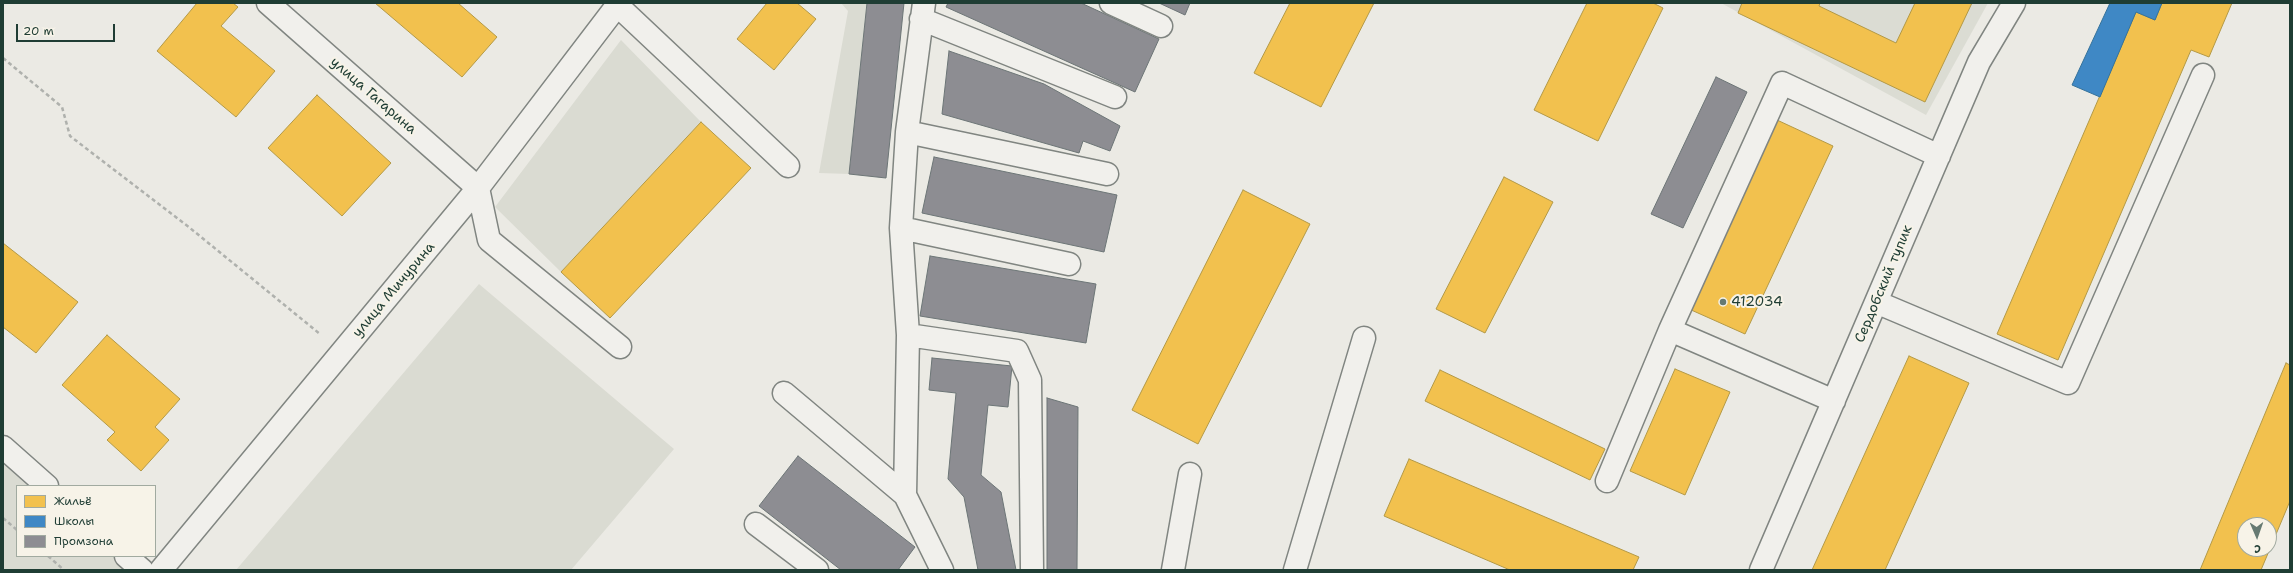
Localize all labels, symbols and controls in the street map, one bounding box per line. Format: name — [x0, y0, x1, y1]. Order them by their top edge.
scale bar — [18, 16, 117, 42]
text: 20 m — [23, 23, 54, 39]
street label: улица Гагарина — [326, 54, 420, 138]
street label: Сердобский тупик — [1852, 223, 1916, 345]
street label: улица Мичурина — [349, 239, 439, 341]
place label: 412034 — [1731, 294, 1783, 310]
marker: 412034 — [1718, 297, 1728, 307]
legend — [16, 485, 156, 557]
text: Жильё — [54, 493, 92, 509]
text: Школы — [54, 513, 94, 529]
north arrow — [2237, 517, 2277, 557]
text: Промзона — [54, 533, 113, 549]
text: С — [2254, 541, 2261, 556]

